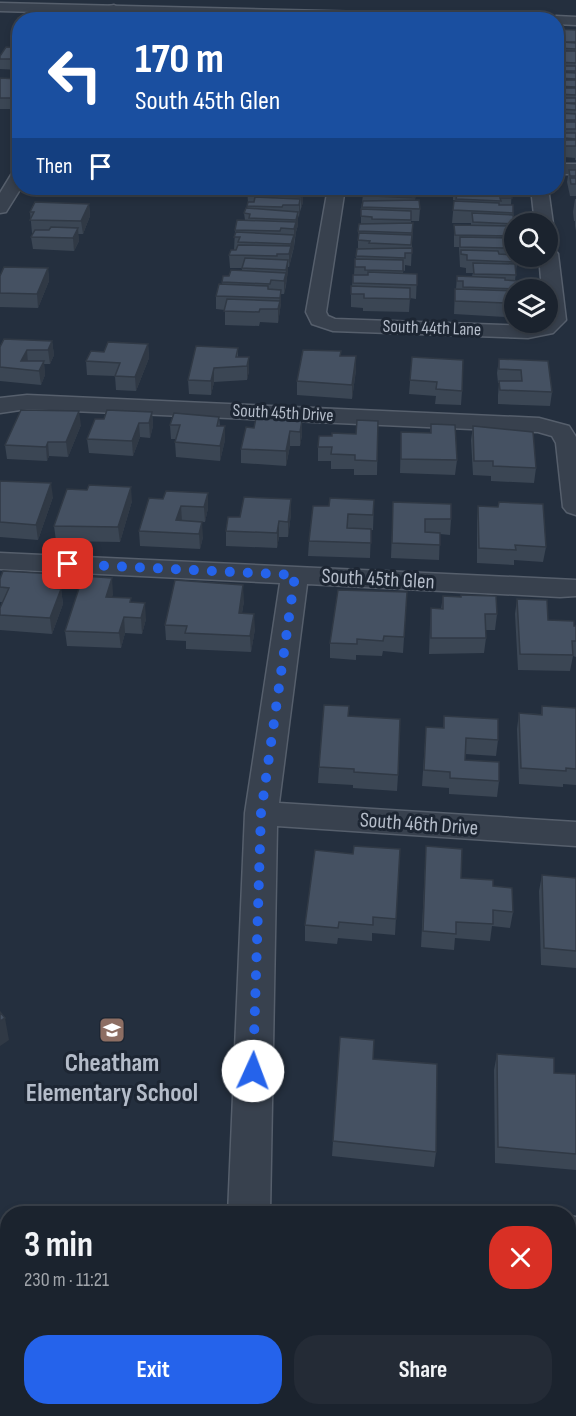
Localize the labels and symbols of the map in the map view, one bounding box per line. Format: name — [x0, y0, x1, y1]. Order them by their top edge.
street label: South 44th Lane — [382, 316, 482, 340]
street label: South 45th Drive — [232, 400, 334, 426]
pin — [42, 538, 93, 589]
street label: South 45th Glen — [321, 564, 435, 594]
street label: South 46th Drive — [359, 807, 479, 841]
school or university icon: Cheatham Elementary School — [97, 1015, 127, 1045]
position arrow — [221, 1039, 285, 1103]
place label: Cheatham Elementary School — [26, 1048, 198, 1109]

